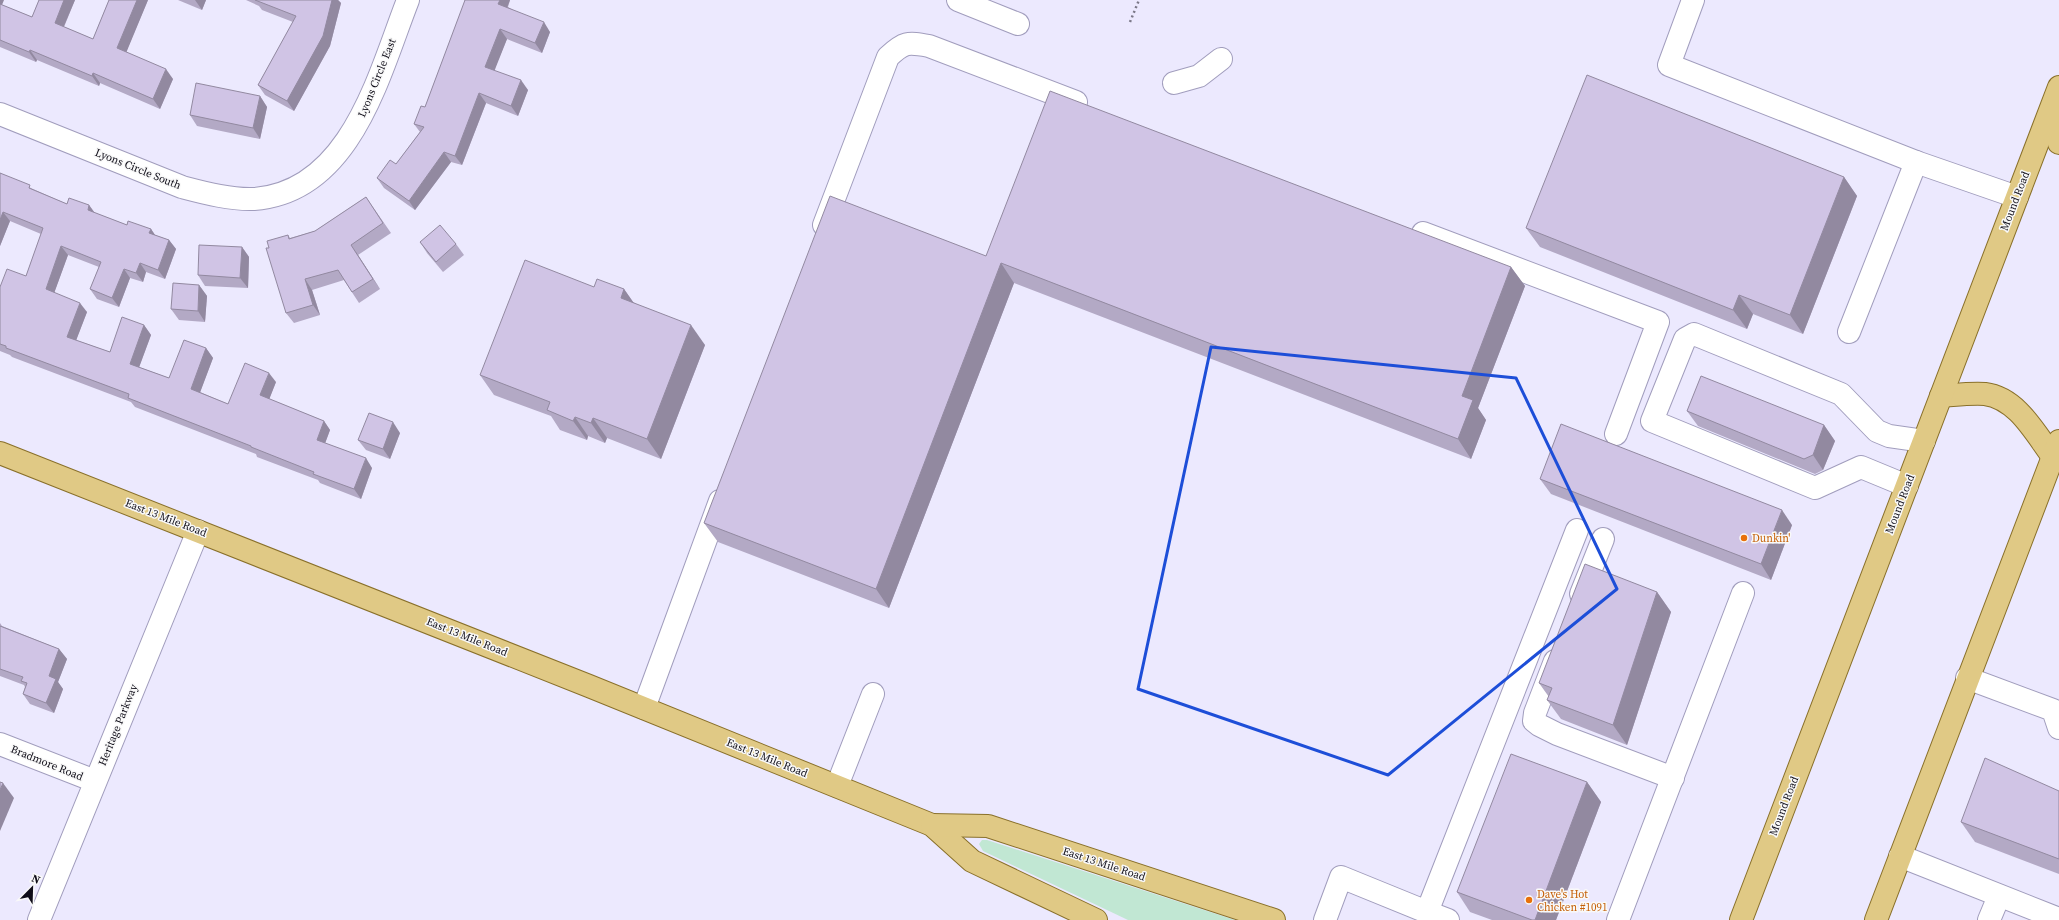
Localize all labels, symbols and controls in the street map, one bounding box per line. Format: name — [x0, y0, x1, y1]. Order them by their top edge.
street label: Lyons Circle East — [354, 36, 400, 120]
street label: Lyons Circle South — [93, 145, 183, 193]
street label: Mound Road — [1997, 168, 2033, 233]
street label: Mound Road — [1882, 471, 1918, 536]
street label: East 13 Mile Road — [123, 496, 210, 541]
place label: Dunkin' — [1752, 531, 1790, 546]
marker: Dunkin' — [1739, 533, 1749, 543]
street label: East 13 Mile Road — [424, 614, 511, 660]
street label: Heritage Parkway — [95, 682, 141, 768]
street label: East 13 Mile Road — [724, 735, 811, 781]
street label: Bradmore Road — [9, 742, 86, 785]
street label: Mound Road — [1766, 773, 1802, 838]
street label: East 13 Mile Road — [1061, 844, 1148, 885]
north arrow — [12, 868, 52, 908]
text: N — [29, 871, 42, 888]
place label: Dave's Hot Chicken #1091 — [1537, 887, 1608, 915]
marker: Dave's Hot Chicken #1091 — [1524, 895, 1534, 905]

